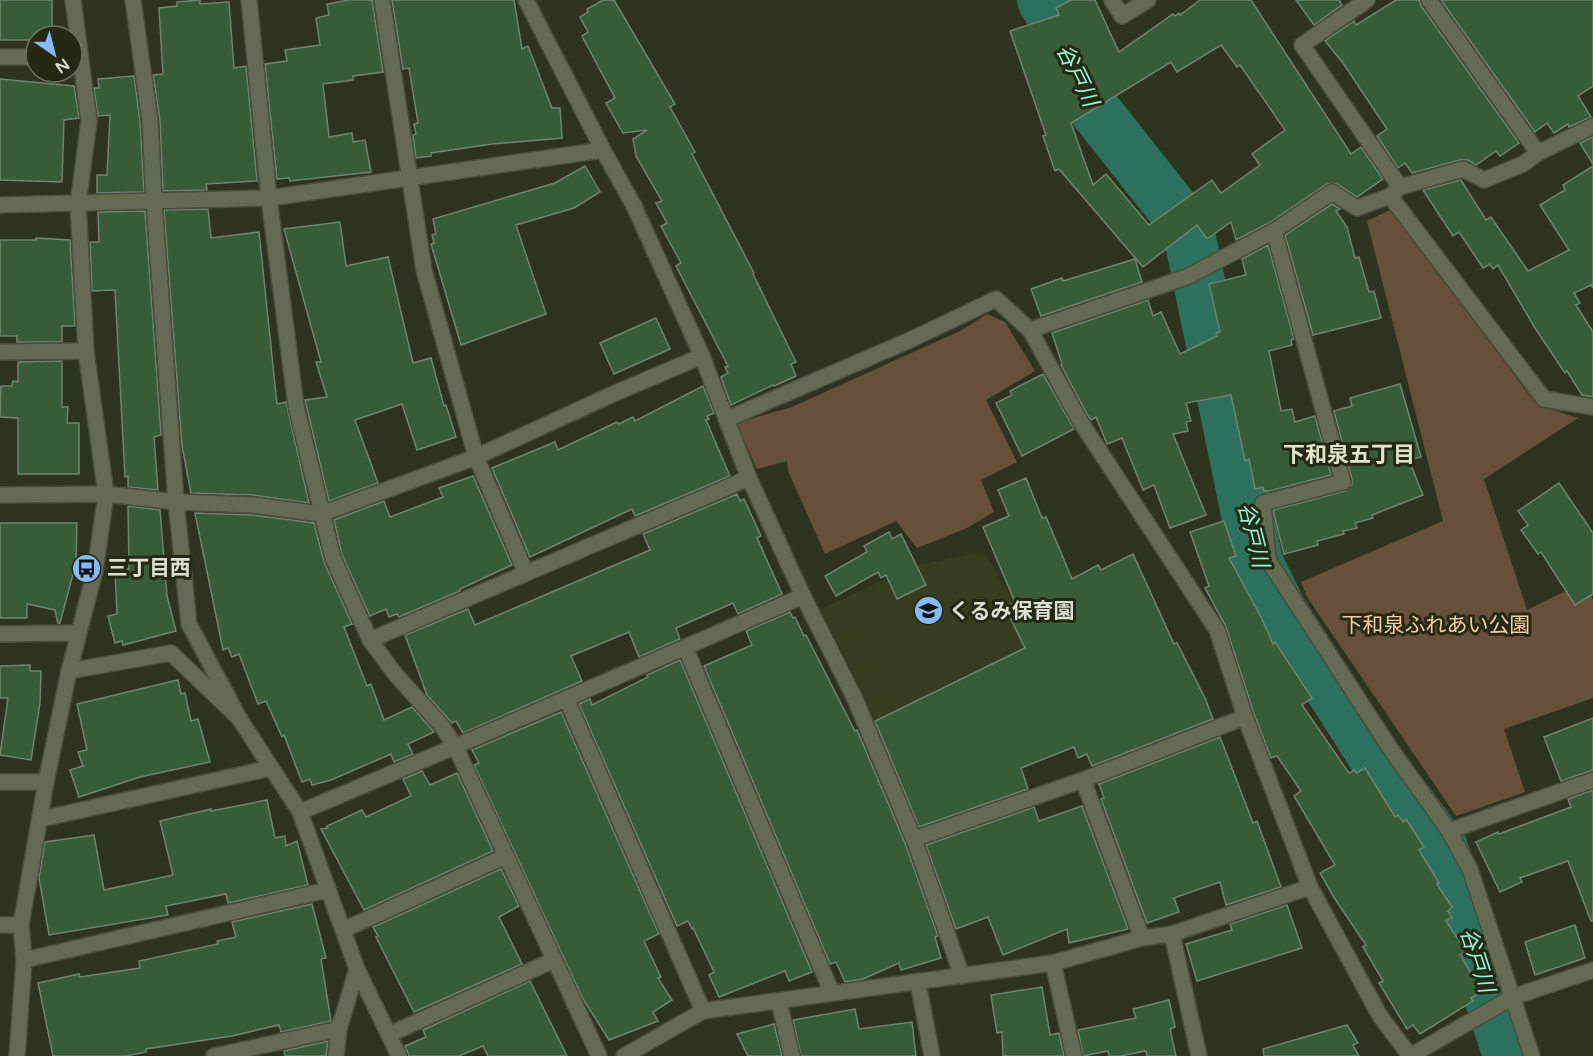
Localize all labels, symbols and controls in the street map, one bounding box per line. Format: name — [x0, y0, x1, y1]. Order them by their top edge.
north arrow — [24, 24, 84, 84]
water label: 谷戸川 — [1051, 40, 1104, 113]
text: N — [51, 54, 73, 77]
district label: 下和泉五丁目 — [1283, 442, 1415, 468]
water label: 谷戸川 — [1232, 500, 1274, 572]
bus stop icon: 三丁目西 — [70, 552, 102, 584]
place label: 三丁目西 — [107, 556, 191, 581]
school or university icon: くるみ保育園 — [912, 595, 944, 627]
place label: くるみ保育園 — [949, 599, 1075, 624]
park label: 下和泉ふれあい公園 — [1342, 613, 1531, 638]
water label: 谷戸川 — [1454, 925, 1500, 998]

